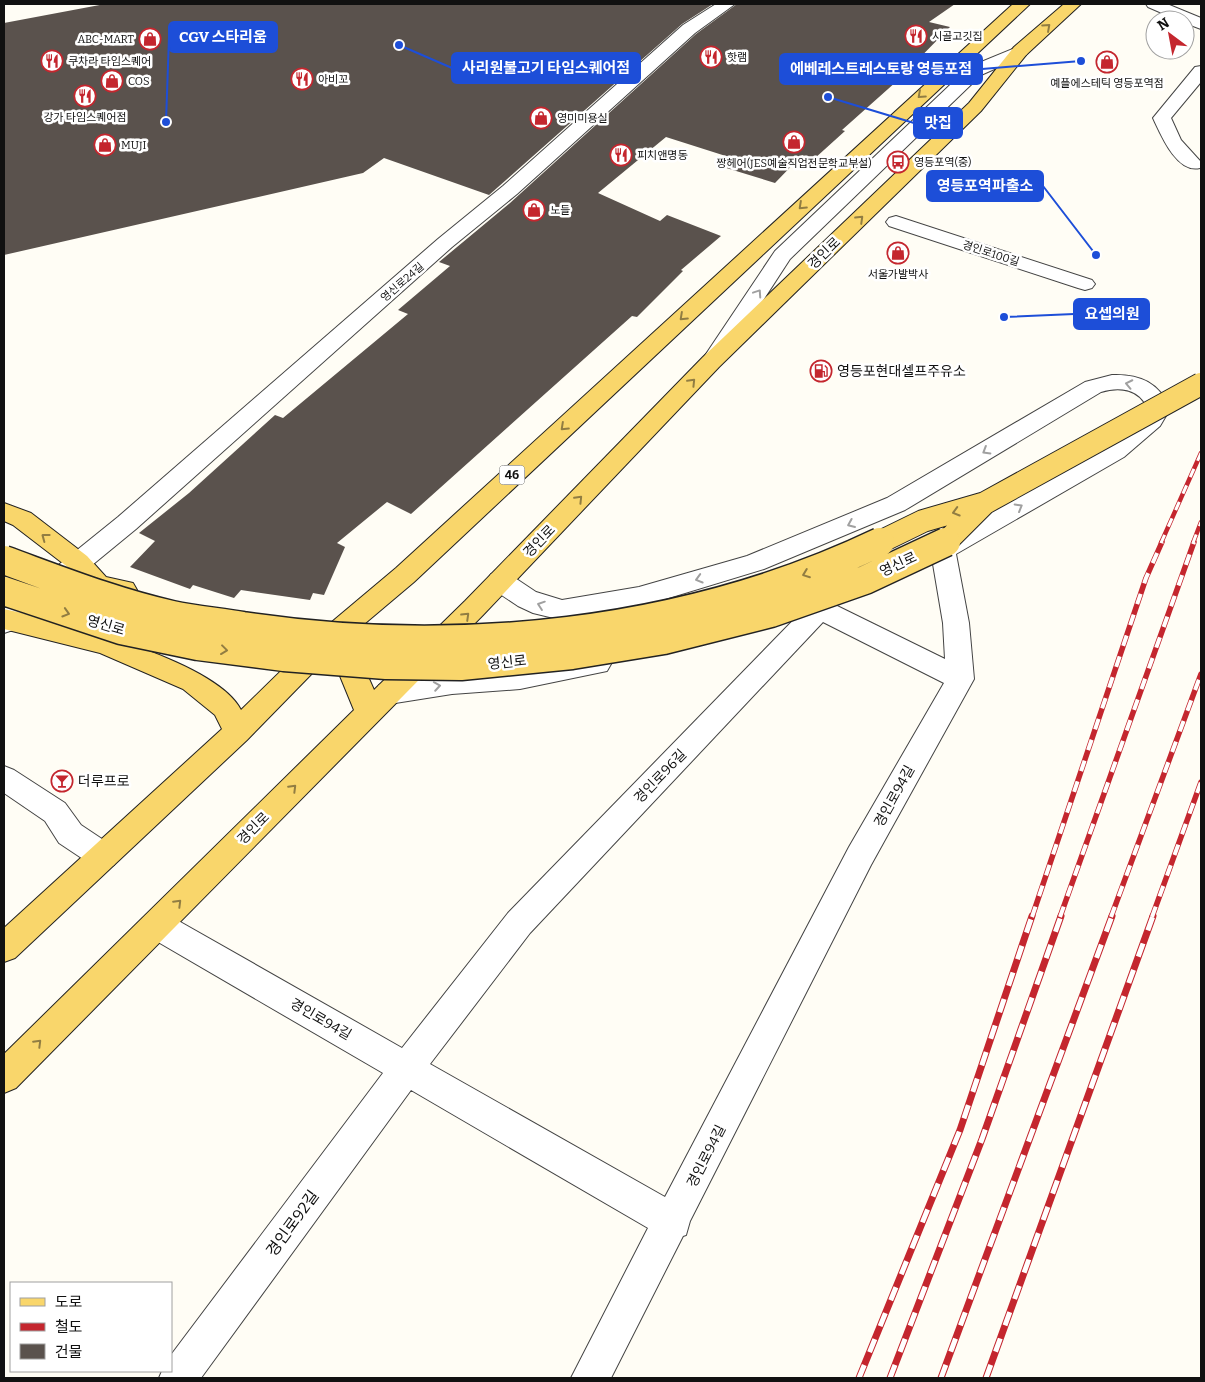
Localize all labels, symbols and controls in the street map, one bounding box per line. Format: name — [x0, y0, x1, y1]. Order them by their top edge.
north arrow — [1145, 10, 1195, 60]
text: N — [1154, 14, 1173, 34]
callout: CGV 스타리움 — [169, 22, 277, 52]
restaurant icon: 시골고깃집 — [904, 24, 928, 48]
one-way arrow — [1041, 24, 1050, 33]
shop icon: ABC-MART — [138, 27, 162, 51]
text: CGV 스타리움 — [179, 28, 267, 46]
place label: 시골고깃집 — [932, 30, 983, 43]
place label: ABC-MART — [78, 33, 135, 46]
restaurant icon: 핫램 — [699, 45, 723, 69]
restaurant icon: 쿠차라 타임스퀘어 — [40, 49, 64, 73]
shop icon: 예플에스테틱 영등포역점 — [1095, 50, 1119, 74]
place label: 핫램 — [727, 51, 747, 64]
callout: 사리원불고기 타임스퀘어점 — [452, 53, 640, 83]
callout: 에베레스트레스토랑 영등포점 — [780, 54, 982, 84]
place label: 쿠차라 타임스퀘어 — [68, 55, 151, 68]
text: 사리원불고기 타임스퀘어점 — [462, 59, 630, 77]
text: 에베레스트레스토랑 영등포점 — [790, 60, 972, 78]
restaurant icon: 아비꼬 — [290, 67, 314, 91]
shop icon: COS — [100, 69, 124, 93]
place label: 아비꼬 — [318, 73, 348, 86]
place label: COS — [128, 75, 150, 88]
place label: 예플에스테틱 영등포역점 — [1050, 77, 1164, 90]
restaurant icon: 강가 타임스퀘어점 — [73, 84, 97, 108]
one-way arrow — [917, 90, 926, 99]
shop icon: 영미미용실 — [529, 106, 553, 130]
callout: 맛집 — [914, 108, 962, 138]
place label: 강가 타임스퀘어점 — [43, 111, 127, 124]
place label: 영미미용실 — [557, 112, 608, 125]
text: 맛집 — [924, 114, 952, 132]
shop icon: 짱헤어(JES예술직업전문학교부설) — [782, 130, 806, 154]
shop icon: MUJI — [93, 133, 117, 157]
place label: MUJI — [121, 139, 146, 152]
restaurant icon: 피치앤명동 — [609, 143, 633, 167]
place label: 피치앤명동 — [637, 149, 688, 162]
bus stop icon: 영등포역(중) — [886, 150, 910, 174]
place label: 영등포역(중) — [914, 156, 971, 169]
place label: 짱헤어(JES예술직업전문학교부설) — [716, 157, 872, 170]
callout: 영등포역파출소 — [927, 171, 1043, 201]
text: 영등포역파출소 — [937, 177, 1033, 195]
shop icon: 노들 — [522, 198, 546, 222]
one-way arrow — [798, 200, 807, 209]
place label: 노들 — [550, 204, 570, 217]
one-way arrow — [854, 216, 863, 225]
street label: 경인로 — [805, 234, 844, 273]
street label: 경인로100길 — [961, 238, 1021, 269]
shop icon: 서울가발박사 — [886, 241, 910, 265]
street label: 영신로24길 — [378, 260, 427, 305]
place label: 서울가발박사 — [868, 268, 928, 281]
one-way arrow — [751, 289, 761, 298]
callout: 요셉의원 — [1074, 299, 1149, 329]
text: 요셉의원 — [1084, 305, 1140, 323]
one-way arrow — [679, 311, 688, 320]
fuel station icon: 영등포현대셀프주유소 — [809, 359, 833, 383]
place label: 영등포현대셀프주유소 — [837, 363, 966, 380]
one-way arrow — [686, 379, 695, 388]
one-way arrow — [1125, 379, 1134, 390]
one-way arrow — [560, 421, 569, 430]
one-way arrow — [982, 444, 991, 454]
road number: 46 — [500, 466, 524, 484]
one-way arrow — [573, 496, 582, 505]
one-way arrow — [1014, 503, 1023, 513]
one-way arrow — [952, 506, 960, 516]
one-way arrow — [847, 517, 856, 528]
street label: 경인로 — [520, 521, 559, 561]
one-way arrow — [42, 534, 51, 543]
street label: 영신로 — [877, 549, 919, 580]
one-way arrow — [802, 568, 810, 578]
one-way arrow — [695, 574, 704, 584]
one-way arrow — [537, 600, 545, 610]
one-way arrow — [62, 608, 70, 618]
street label: 영신로 — [85, 612, 127, 639]
one-way arrow — [460, 613, 469, 622]
one-way arrow — [220, 644, 229, 654]
street label: 영신로 — [487, 652, 527, 673]
one-way arrow — [433, 681, 441, 691]
street label: 경인로96길 — [631, 746, 690, 807]
street label: 경인로94길 — [871, 762, 918, 830]
bar icon: 더루프로 — [50, 769, 74, 793]
place label: 더루프로 — [78, 773, 130, 790]
one-way arrow — [287, 785, 296, 794]
street label: 경인로 — [234, 809, 273, 848]
one-way arrow — [172, 900, 181, 909]
street label: 경인로94길 — [287, 995, 354, 1044]
one-way arrow — [32, 1040, 41, 1049]
street label: 경인로94길 — [683, 1122, 729, 1190]
street label: 경인로92길 — [262, 1187, 323, 1260]
legend — [10, 1282, 172, 1372]
text: 도로 — [55, 1293, 83, 1311]
text: 철도 — [55, 1318, 83, 1336]
text: 건물 — [55, 1343, 83, 1361]

